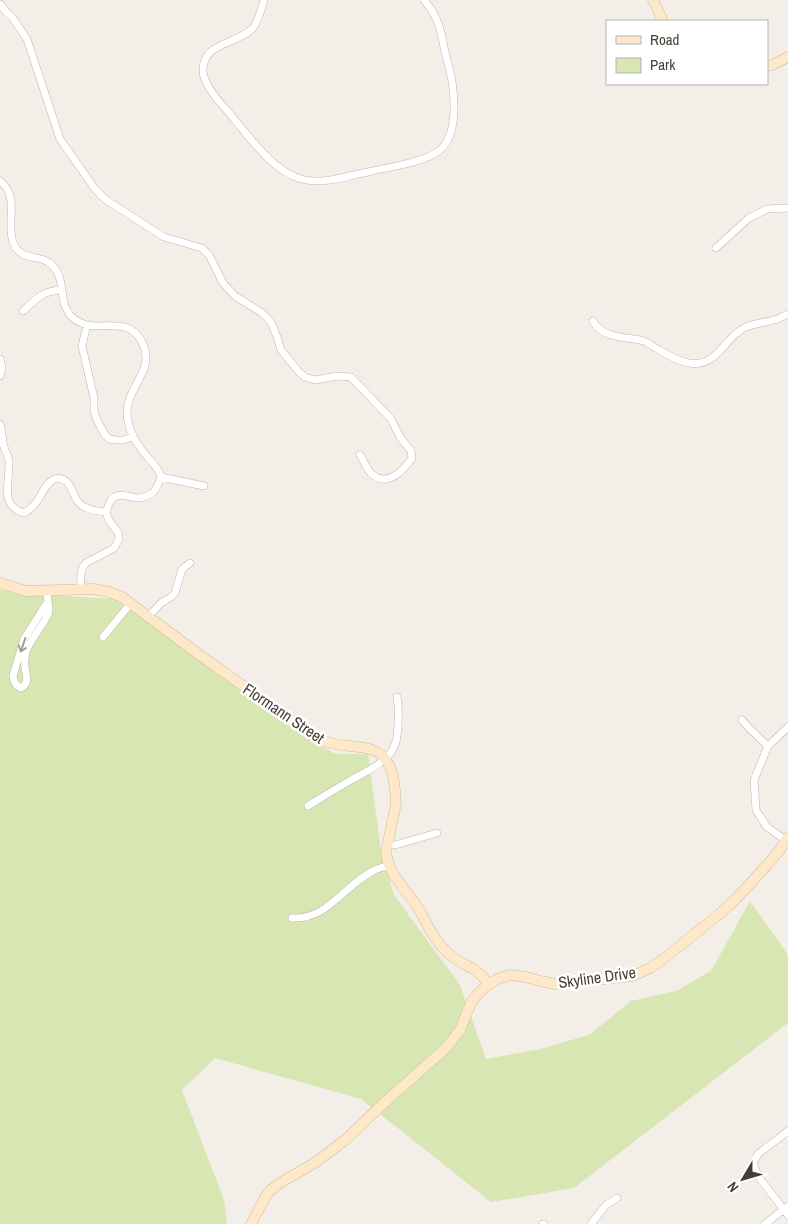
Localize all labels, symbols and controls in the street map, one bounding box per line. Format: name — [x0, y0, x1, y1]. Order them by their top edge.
legend — [606, 20, 768, 85]
text: Road — [650, 29, 679, 50]
text: Park — [650, 54, 676, 75]
one-way arrow — [18, 637, 27, 652]
street label: Flormann Street — [239, 678, 329, 749]
street label: Skyline Drive — [557, 961, 637, 993]
north arrow — [718, 1154, 768, 1204]
text: N — [723, 1178, 742, 1196]

